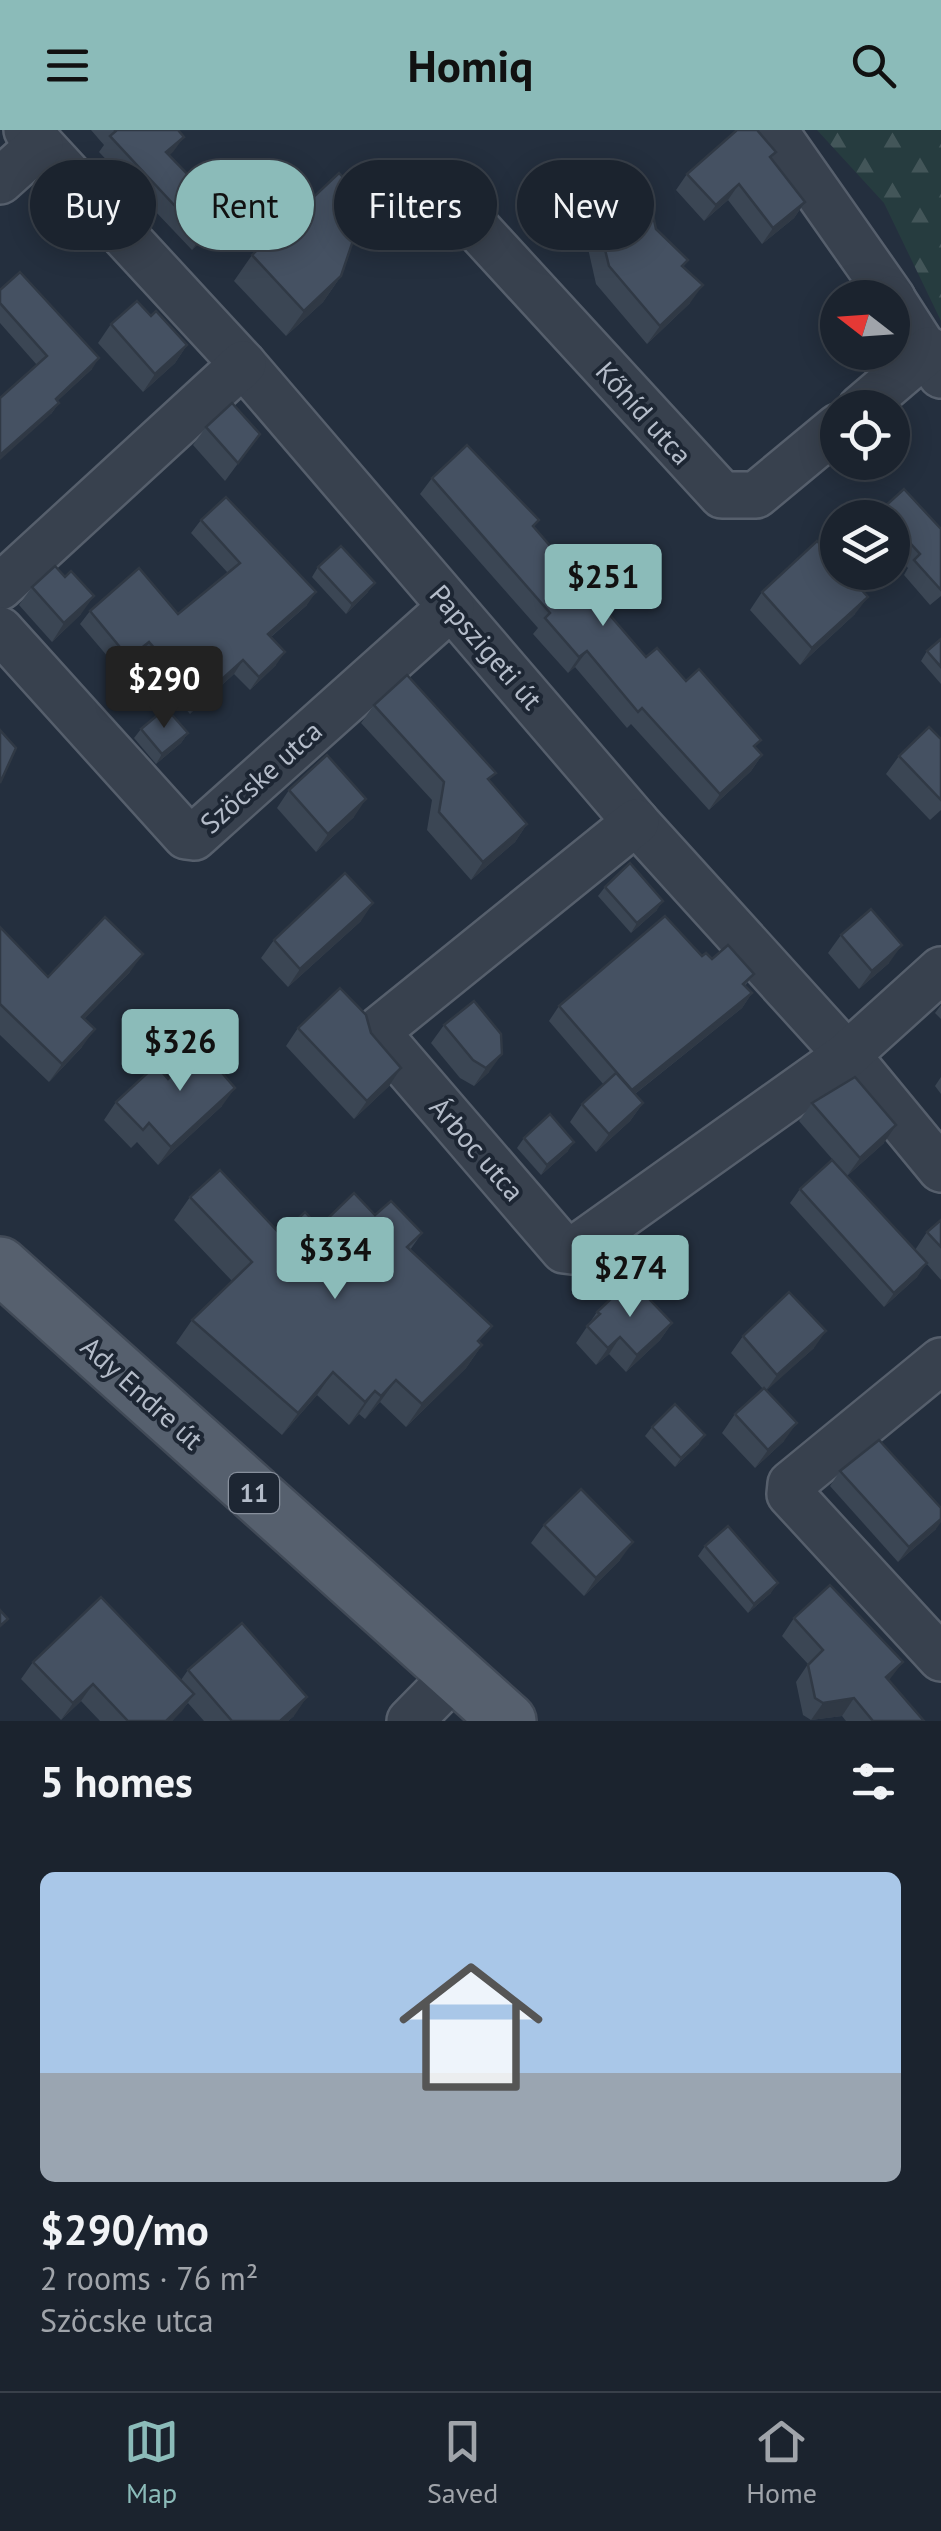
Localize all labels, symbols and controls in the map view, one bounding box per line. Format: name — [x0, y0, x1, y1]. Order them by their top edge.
text: Homiq — [408, 36, 533, 94]
icon: menu — [40, 38, 95, 93]
icon: search — [846, 38, 901, 93]
chip: Buy — [30, 160, 156, 250]
chip: Rent — [176, 160, 314, 250]
chip: Filters — [334, 160, 497, 250]
chip: New — [517, 160, 654, 250]
north arrow — [820, 280, 910, 370]
map controls — [820, 280, 910, 590]
street label: Kőhíd utca — [588, 353, 701, 472]
button: locate — [820, 390, 910, 480]
button: layers — [820, 500, 910, 590]
pin: $251 — [544, 544, 662, 629]
text: $251 — [567, 555, 639, 597]
street label: Papszigeti út — [422, 576, 551, 717]
pin: $290 — [105, 646, 223, 731]
text: $290 — [128, 657, 200, 699]
street label: Szöcske utca — [192, 712, 330, 841]
pin: $326 — [121, 1009, 239, 1094]
text: $326 — [144, 1020, 216, 1062]
street label: Árboc utca — [422, 1089, 533, 1208]
pin: $334 — [276, 1217, 394, 1302]
text: $334 — [299, 1228, 371, 1270]
pin: $274 — [571, 1235, 689, 1320]
text: $274 — [594, 1246, 666, 1288]
street label: Ady Endre út — [73, 1328, 212, 1458]
road number: 11 — [229, 1473, 279, 1513]
text: 5 homes — [40, 1754, 193, 1809]
icon: filters — [846, 1754, 901, 1809]
icon: home — [381, 1937, 561, 2117]
text: $290/mo — [40, 2202, 209, 2257]
text: 2 rooms · 76 m² — [40, 2257, 258, 2299]
text: Szöcske utca — [40, 2299, 214, 2341]
tab: Map — [124, 2414, 179, 2511]
tab: Saved — [427, 2414, 498, 2511]
tab: Home — [746, 2414, 817, 2511]

